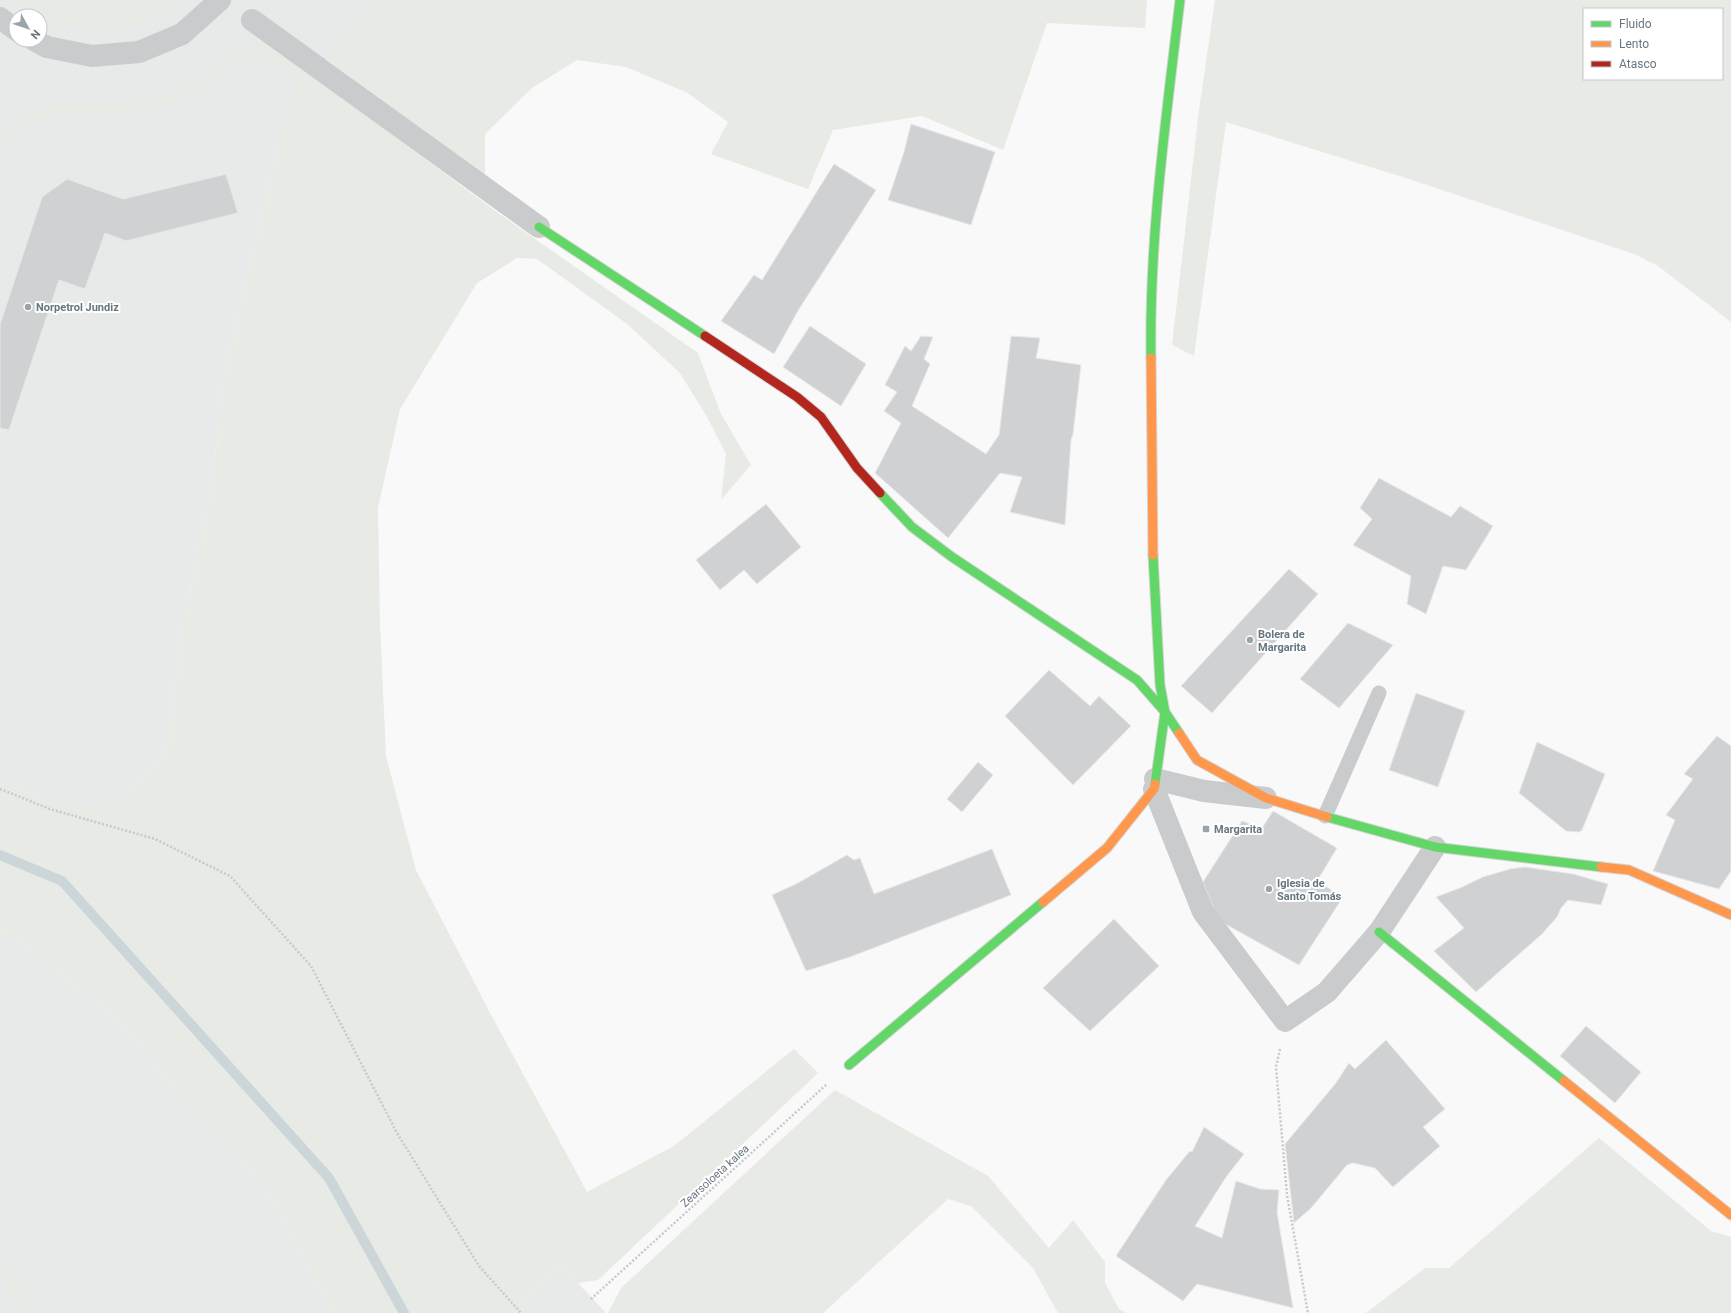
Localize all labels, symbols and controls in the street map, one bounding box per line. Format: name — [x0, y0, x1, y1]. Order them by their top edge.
north arrow — [8, 8, 48, 48]
legend — [1583, 8, 1723, 80]
text: Fluido — [1619, 17, 1652, 31]
text: N — [28, 27, 43, 41]
text: Lento — [1619, 37, 1649, 51]
text: Atasco — [1619, 57, 1657, 71]
place label: Norpetrol Jundiz — [36, 301, 119, 314]
marker: Norpetrol Jundiz — [23, 302, 33, 312]
place label: Bolera de Margarita — [1258, 628, 1306, 654]
marker: Bolera de Margarita — [1245, 635, 1255, 645]
place label: Margarita — [1214, 823, 1262, 836]
marker: Margarita — [1201, 824, 1211, 834]
place label: Iglesia de Santo Tomás — [1277, 877, 1342, 903]
marker: Iglesia de Santo Tomás — [1264, 884, 1274, 894]
street label: Zearsoloeta kalea — [678, 1142, 752, 1210]

